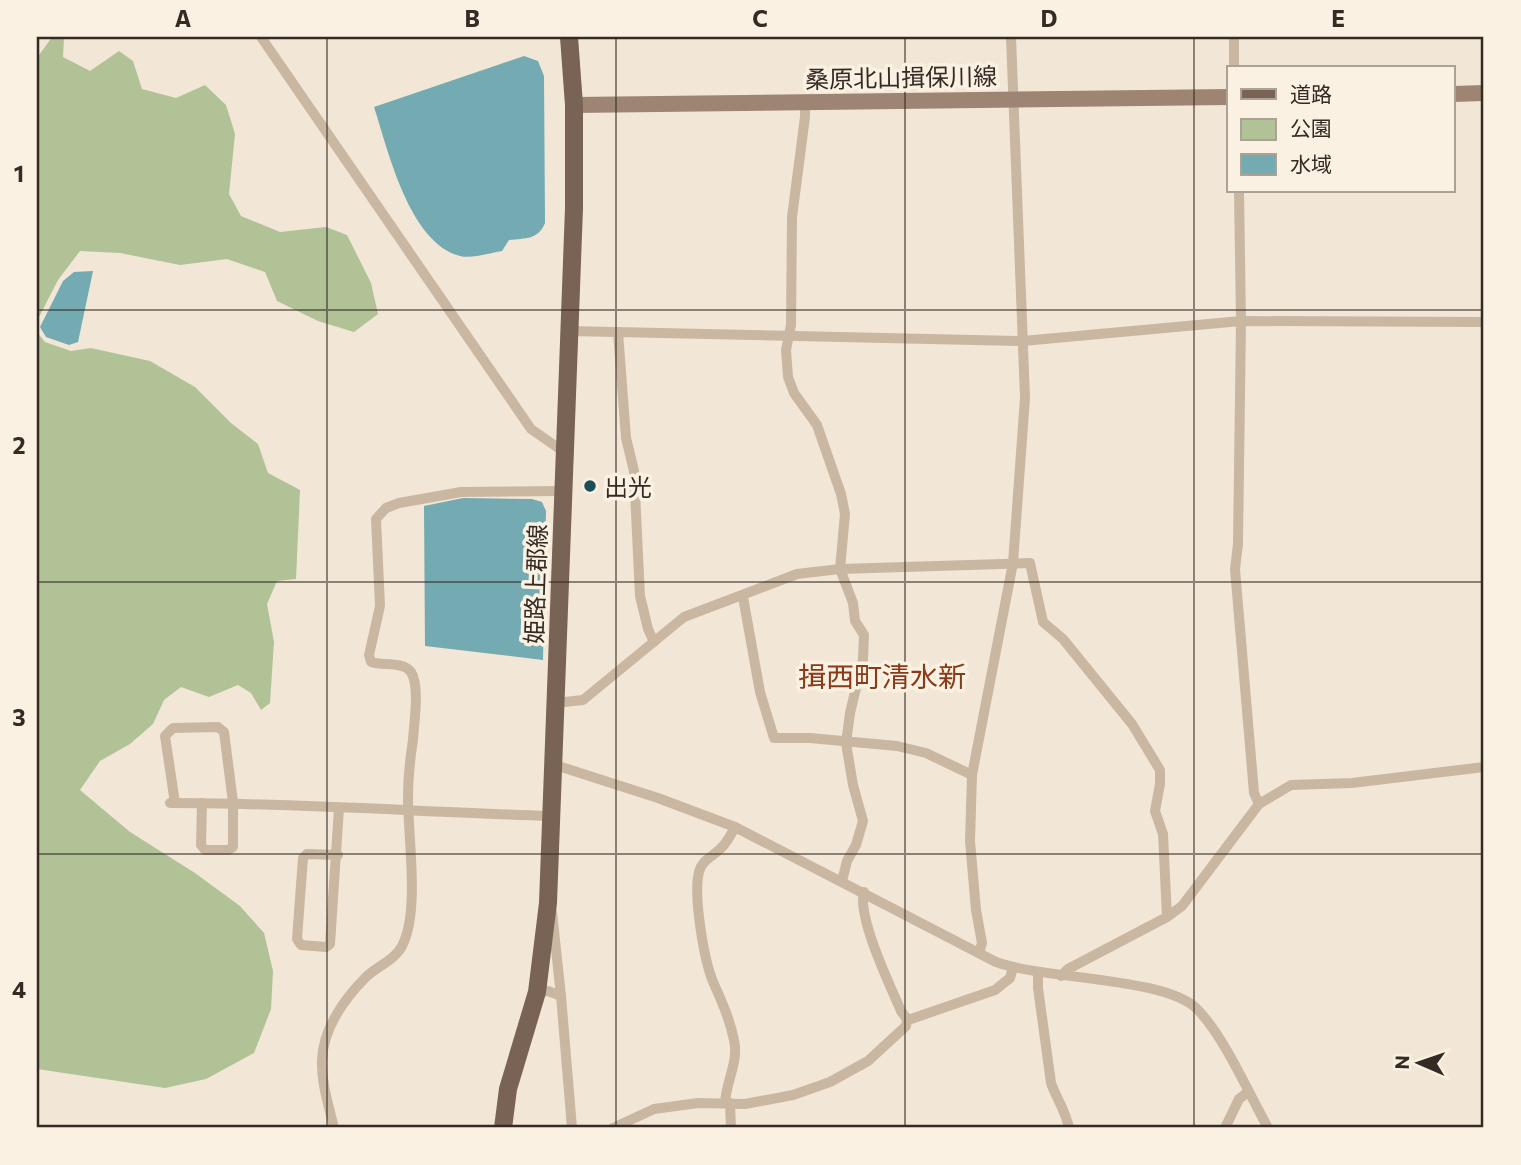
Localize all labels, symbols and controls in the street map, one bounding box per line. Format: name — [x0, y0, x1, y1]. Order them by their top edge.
text: A — [175, 4, 192, 32]
text: B — [464, 4, 480, 32]
text: C — [752, 4, 768, 32]
text: D — [1041, 4, 1058, 32]
text: E — [1331, 4, 1345, 32]
street label: 桑原北山揖保川線 — [805, 61, 997, 93]
legend — [1227, 66, 1454, 192]
text: 道路 — [1290, 81, 1332, 106]
text: 公園 — [1290, 115, 1332, 140]
text: 水域 — [1290, 151, 1332, 176]
text: 1 — [14, 159, 24, 187]
text: 2 — [12, 431, 26, 459]
place label: 出光 — [604, 472, 652, 501]
marker: 出光 — [582, 478, 598, 494]
street label: 姫路上郡線 — [518, 524, 552, 644]
district label: 揖西町清水新 — [798, 659, 966, 693]
text: 3 — [12, 703, 26, 731]
text: 4 — [12, 975, 26, 1003]
north arrow — [1384, 1028, 1454, 1098]
text: N — [1390, 1055, 1413, 1070]

